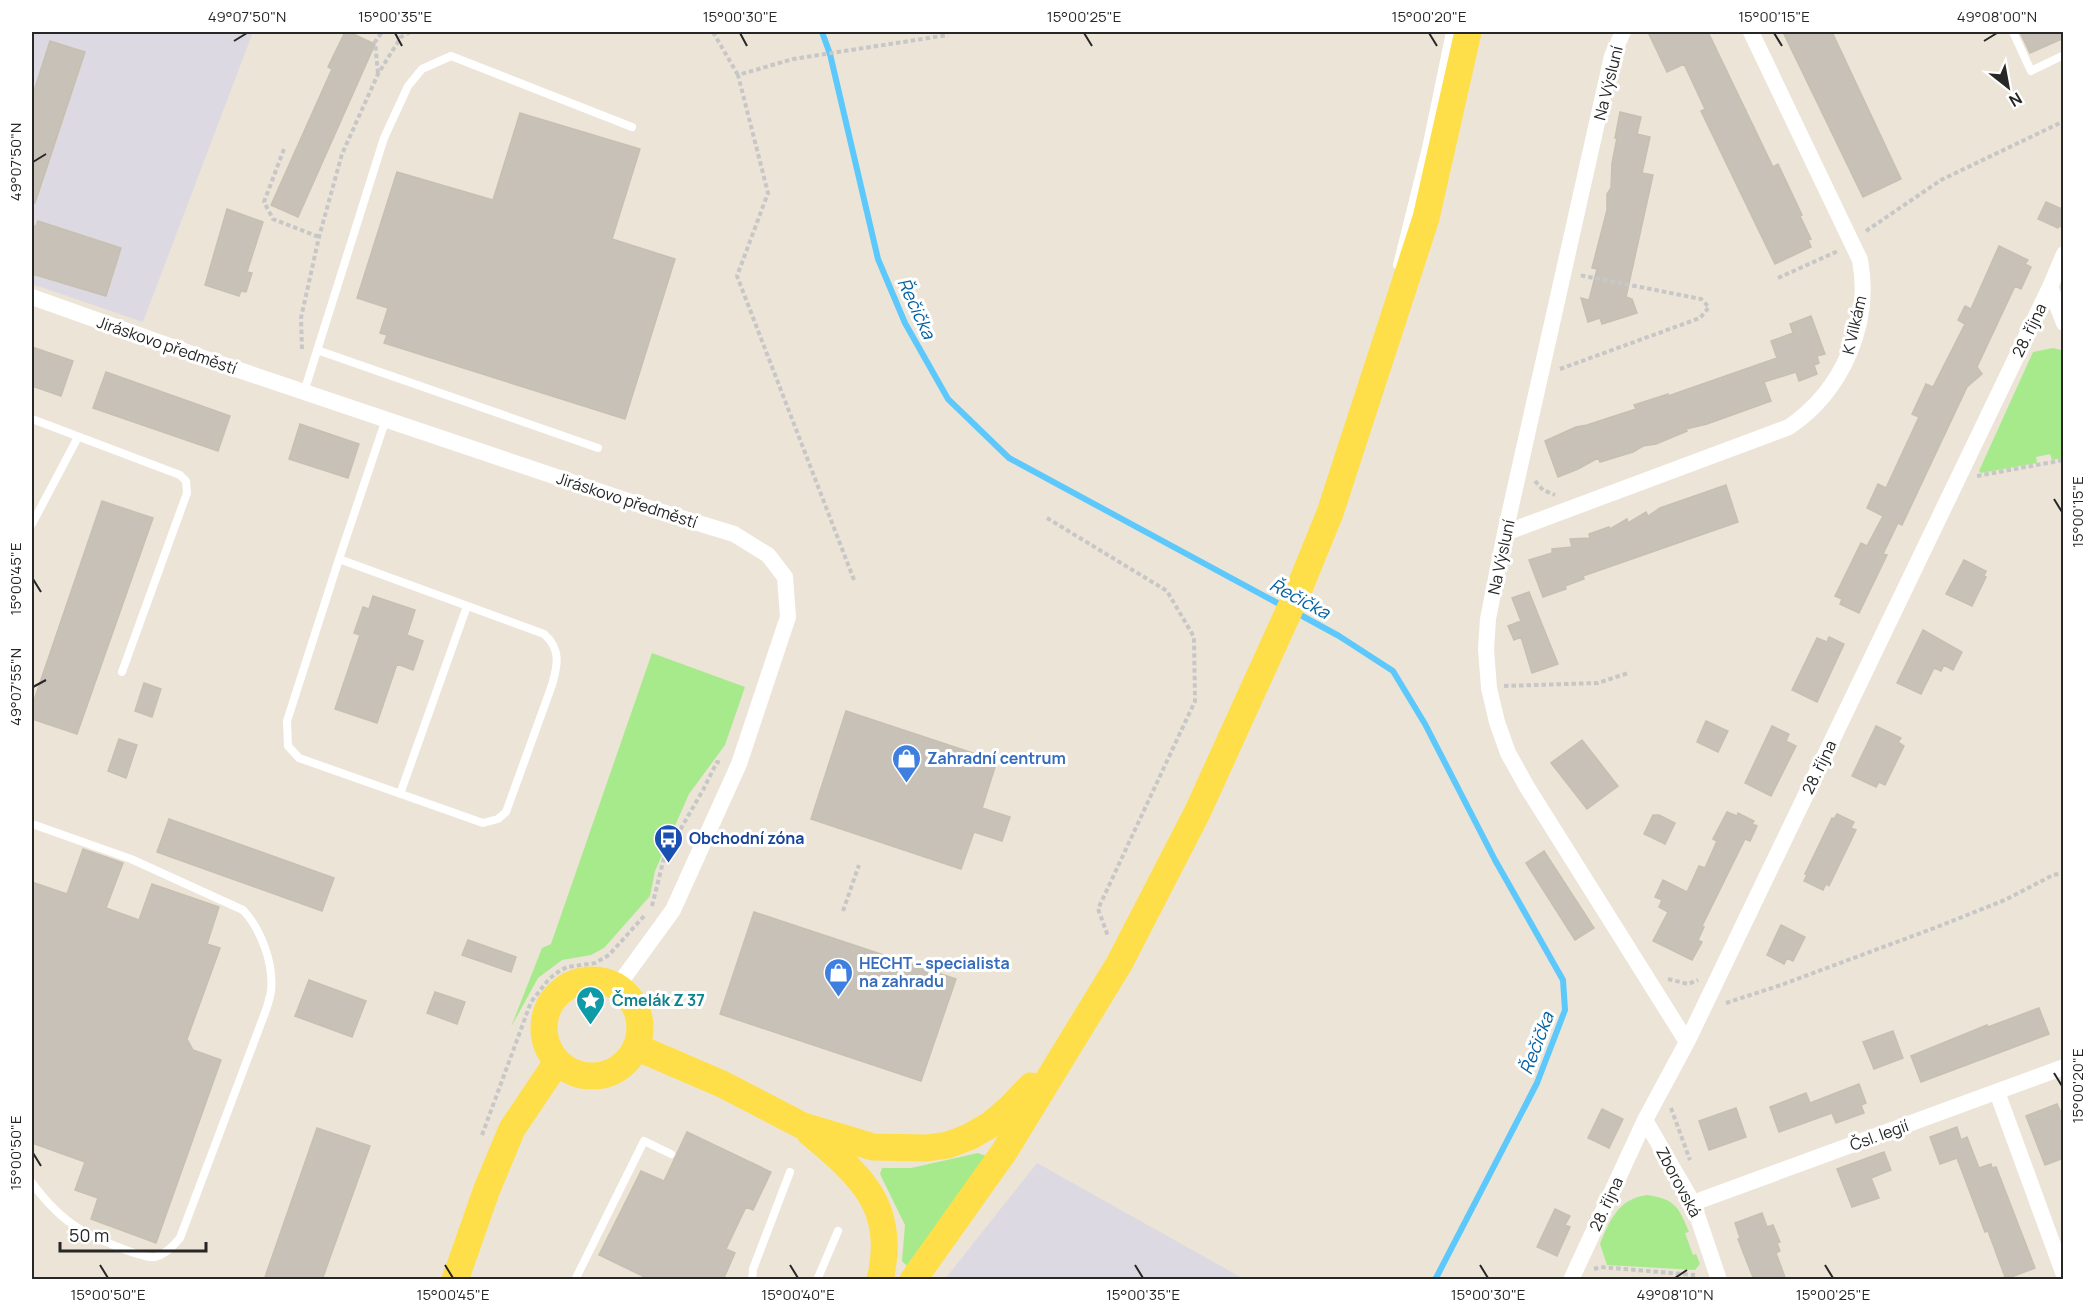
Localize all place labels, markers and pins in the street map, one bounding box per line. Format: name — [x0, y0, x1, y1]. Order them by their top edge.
shop icon: Zahradní centrum — [890, 742, 922, 784]
place label: Zahradní centrum — [927, 747, 1066, 769]
bus stop icon: Obchodní zóna — [652, 822, 684, 864]
place label: Obchodní zóna — [689, 827, 805, 849]
place label: HECHT - specialista na zahradu — [859, 952, 1010, 992]
shop icon: HECHT - specialista na zahradu — [822, 956, 854, 998]
place icon: Čmelák Z 37 — [575, 984, 607, 1026]
place label: Čmelák Z 37 — [612, 989, 705, 1011]

